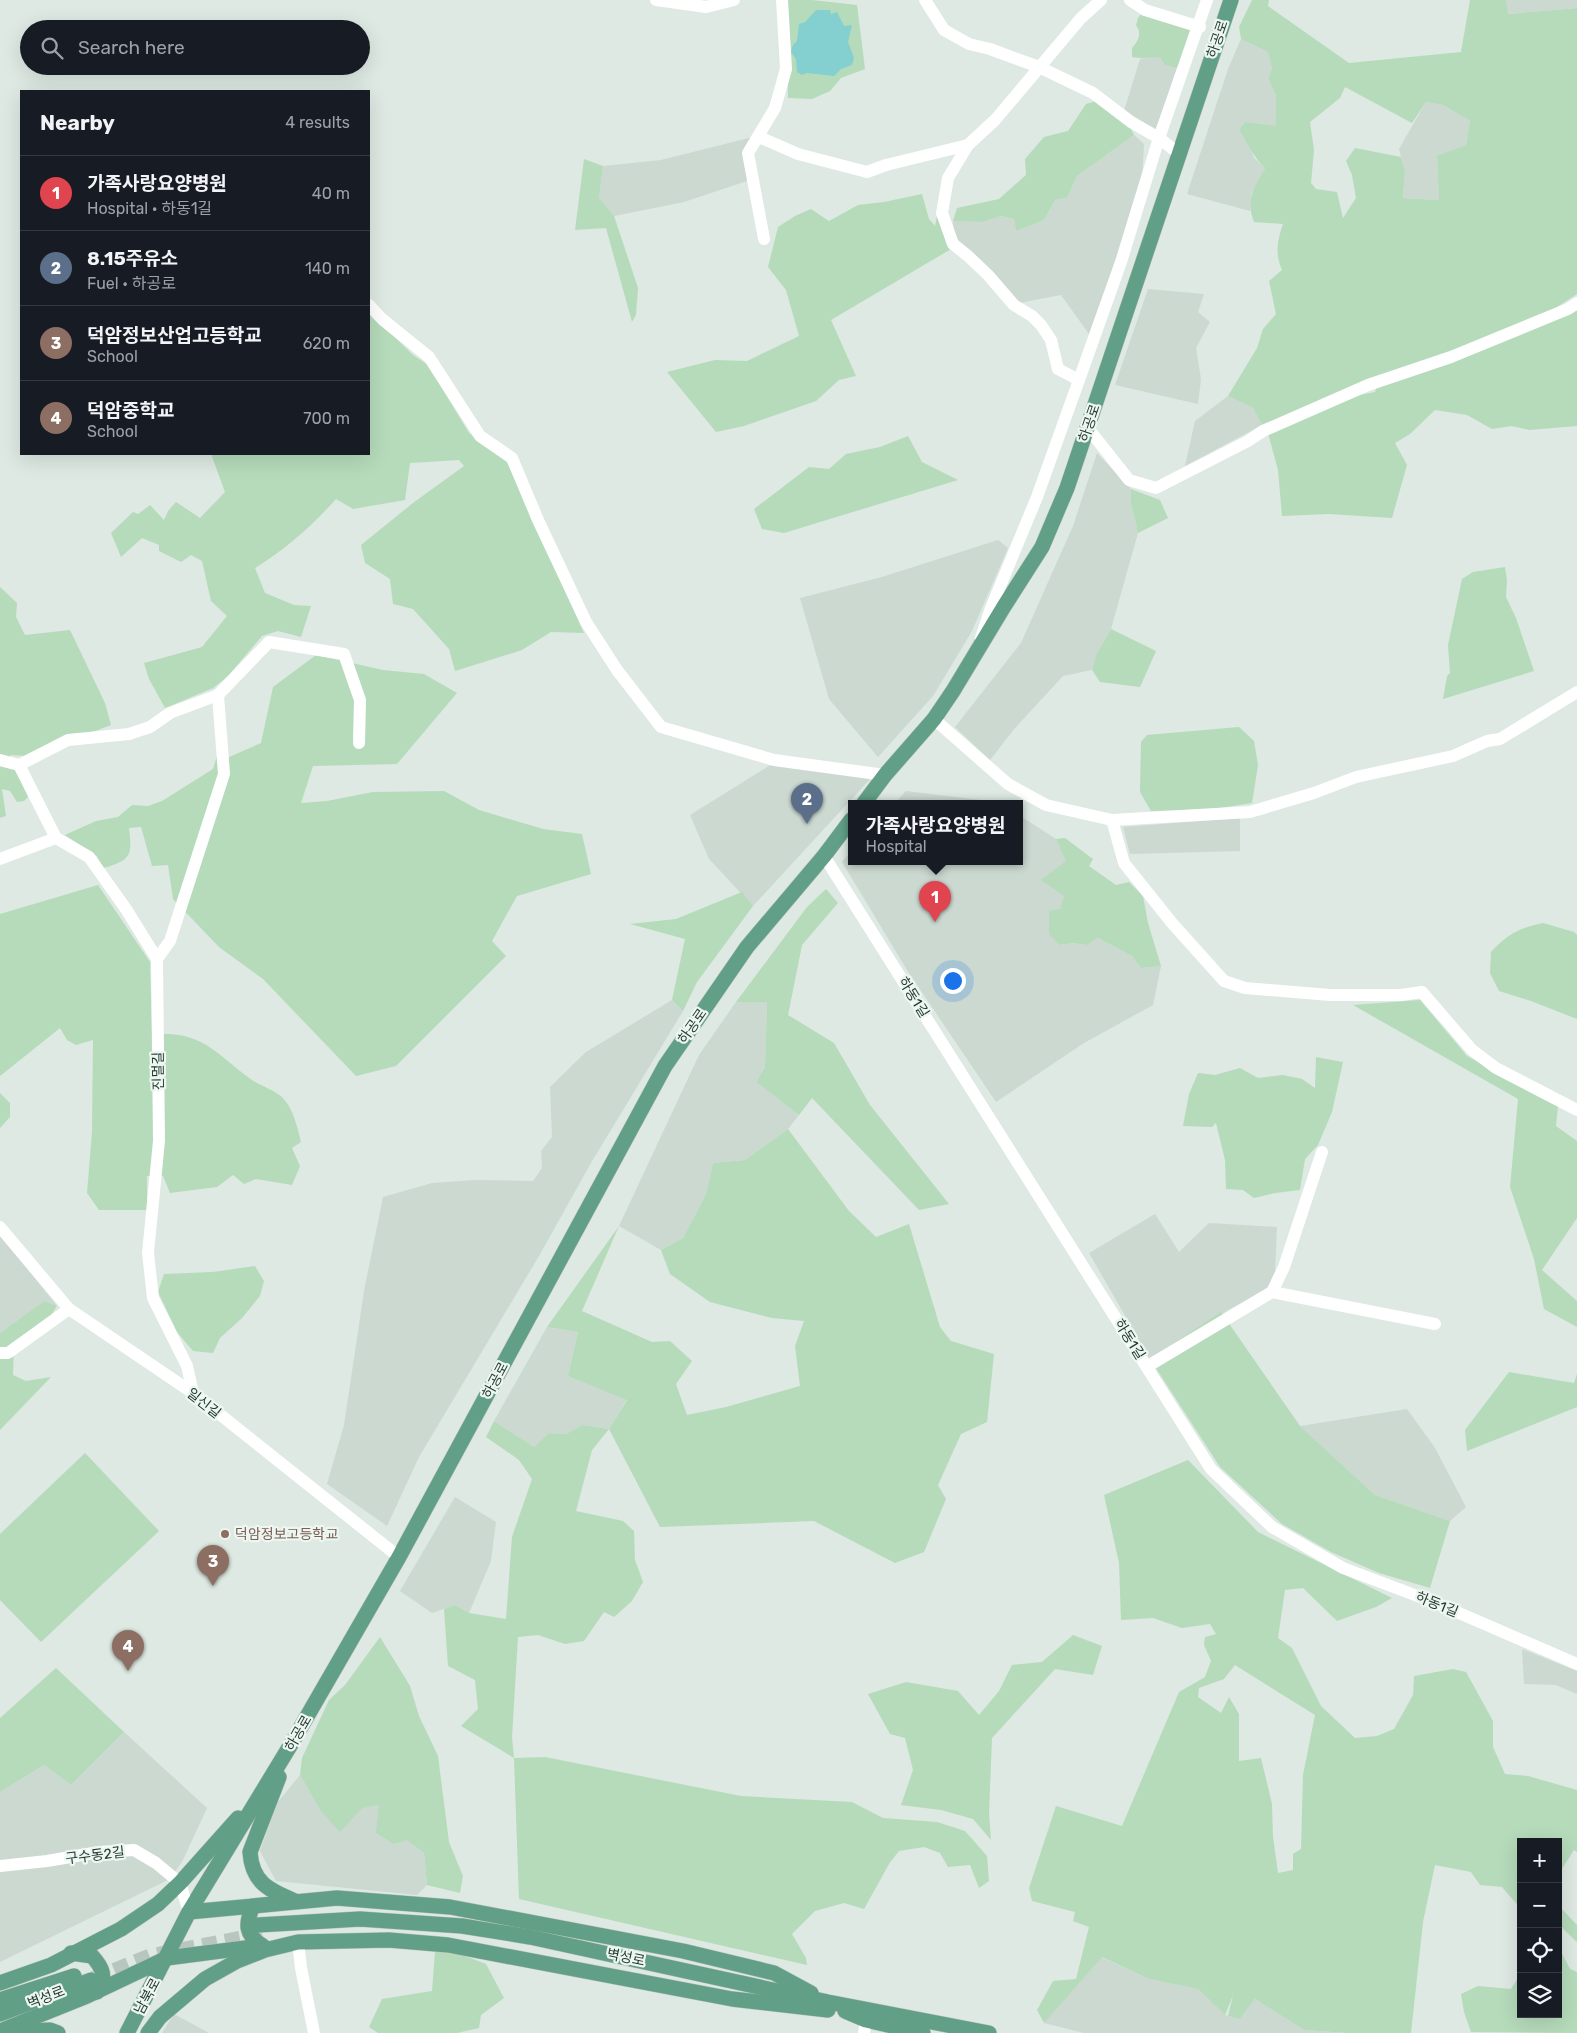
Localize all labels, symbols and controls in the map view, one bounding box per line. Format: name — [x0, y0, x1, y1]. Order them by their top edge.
street label: 하공로 — [1203, 18, 1232, 60]
search box — [20, 20, 370, 75]
icon: search — [38, 34, 66, 62]
text: Search here — [78, 36, 185, 59]
text: Nearby — [40, 110, 115, 135]
text: 4 results — [285, 113, 350, 132]
text: 가족사랑요양병원 — [87, 172, 227, 195]
text: 1 — [52, 184, 60, 203]
text: 40 m — [312, 184, 350, 203]
text: Hospital · 하동1길 — [87, 199, 212, 218]
text: 8.15주유소 — [87, 247, 178, 270]
text: 2 — [51, 259, 61, 278]
text: 140 m — [305, 259, 350, 278]
text: Fuel · 하공로 — [87, 274, 176, 293]
text: 덕암정보산업고등학교 — [87, 324, 262, 347]
text: 3 — [51, 334, 61, 353]
text: 620 m — [303, 334, 350, 353]
text: School — [87, 347, 138, 366]
text: 덕암중학교 — [87, 399, 174, 422]
street label: 하공로 — [1075, 402, 1104, 444]
text: 4 — [51, 409, 61, 428]
text: 700 m — [303, 409, 350, 428]
text: School — [87, 422, 138, 441]
pin: 2 — [791, 783, 823, 824]
popup — [848, 800, 1023, 865]
text: 가족사랑요양병원 — [866, 814, 1005, 837]
text: Hospital — [866, 837, 927, 856]
pin: 1 — [919, 881, 951, 922]
your location — [940, 968, 966, 994]
street label: 하동1길 — [895, 974, 933, 1021]
street label: 하공로 — [674, 1005, 711, 1047]
street label: 진멀길 — [150, 1052, 167, 1090]
street label: 하동1길 — [1111, 1316, 1149, 1363]
street label: 하공로 — [479, 1359, 512, 1401]
street label: 일신길 — [183, 1385, 224, 1422]
place label: 덕암정보고등학교 — [235, 1526, 338, 1543]
marker: 덕암정보고등학교 — [219, 1528, 231, 1540]
pin: 3 — [197, 1545, 229, 1586]
street label: 하동1길 — [1413, 1588, 1461, 1621]
pin: 4 — [112, 1630, 144, 1671]
street label: 하공로 — [281, 1712, 316, 1754]
map controls — [1517, 1838, 1562, 2018]
button: + — [1517, 1838, 1562, 1883]
street label: 구수동2길 — [64, 1843, 126, 1868]
button: − — [1517, 1883, 1562, 1928]
button: locate — [1517, 1928, 1562, 1973]
street label: 벽성로 — [605, 1945, 647, 1970]
button: layers — [1517, 1973, 1562, 2018]
street label: 남북로 — [131, 1975, 164, 2017]
street label: 벽성로 — [25, 1983, 67, 2012]

